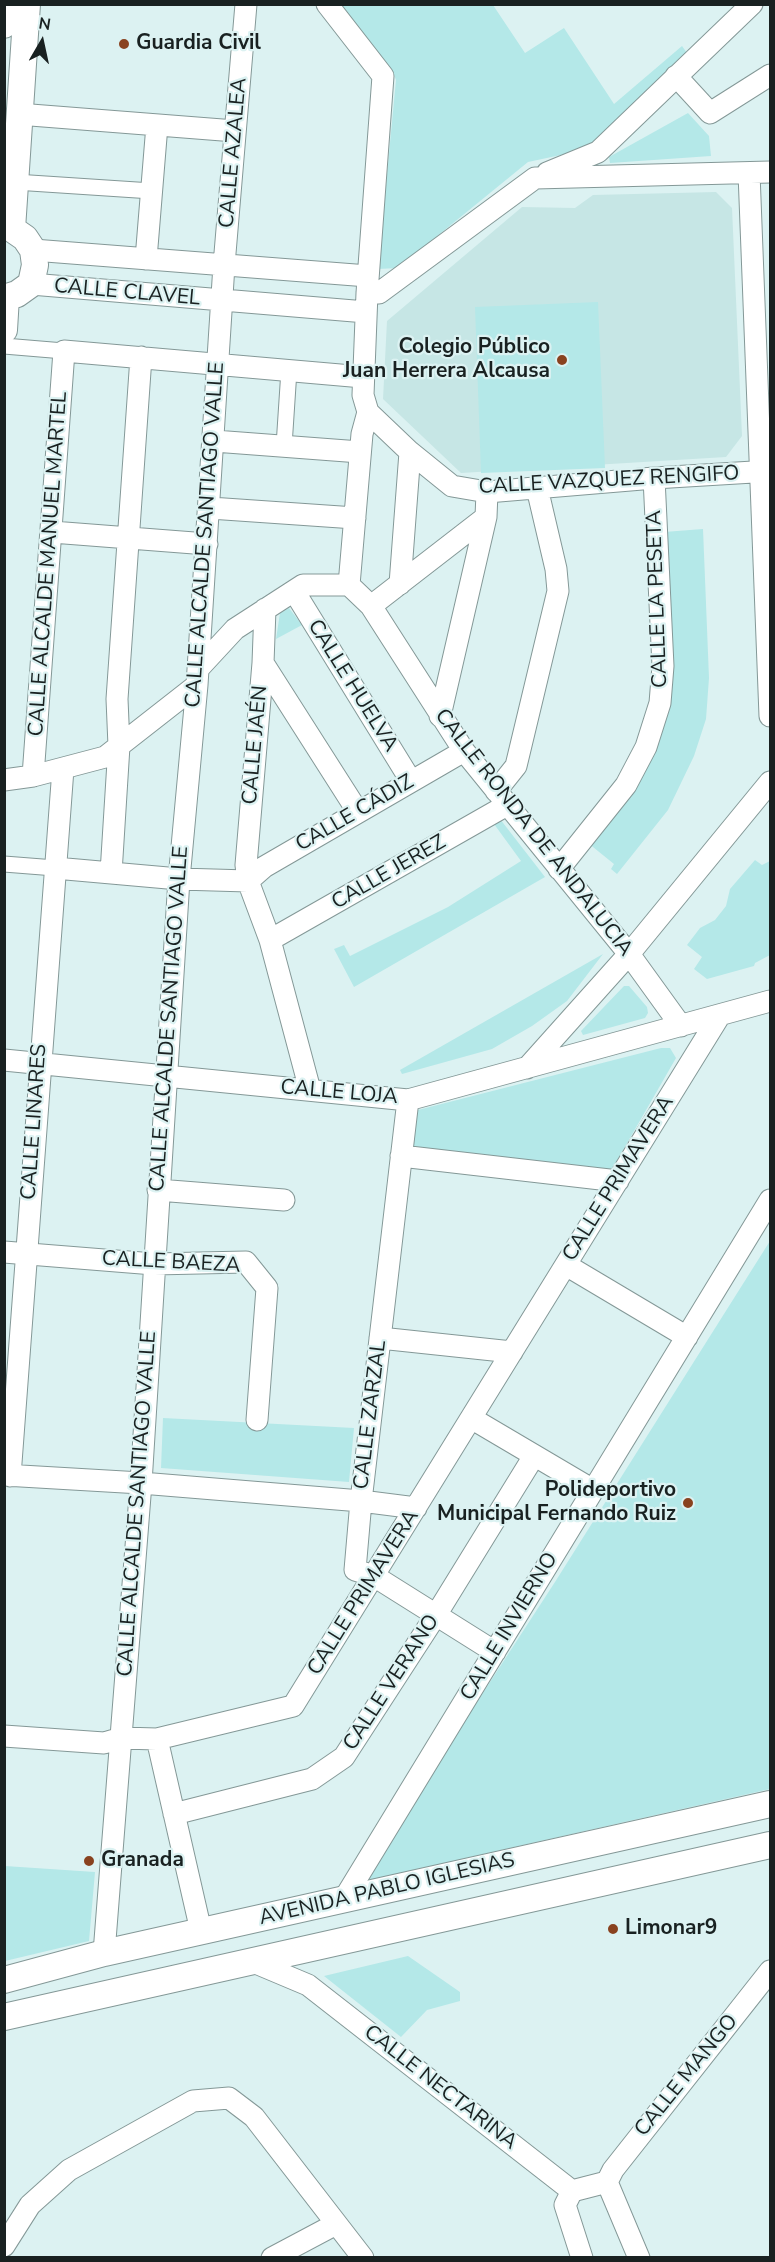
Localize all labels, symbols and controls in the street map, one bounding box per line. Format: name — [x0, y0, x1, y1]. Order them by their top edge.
north arrow — [12, 12, 72, 72]
text: N — [37, 12, 52, 36]
place label: Guardia Civil — [136, 31, 261, 57]
marker: Guardia Civil — [117, 37, 131, 51]
street label: CALLE AZALEA — [215, 77, 253, 229]
street label: CALLE CLAVEL — [53, 274, 201, 312]
place label: Colegio Público Juan Herrera Alcausa — [343, 335, 550, 385]
marker: Colegio Público Juan Herrera Alcausa — [555, 353, 569, 367]
street label: CALLE ALCALDE SANTIAGO VALLE — [181, 361, 231, 709]
street label: CALLE ALCALDE MANUEL MARTEL — [24, 391, 74, 737]
street label: CALLE VAZQUEZ RENGIFO — [478, 462, 740, 500]
street label: CALLE LA PESETA — [642, 510, 674, 688]
street label: CALLE HUELVA — [301, 615, 403, 757]
street label: CALLE JAÉN — [238, 684, 274, 806]
street label: CALLE RONDA DE ANDALUCIA — [429, 704, 637, 962]
street label: CALLE CÁDIZ — [292, 770, 418, 858]
street label: CALLE JEREZ — [328, 830, 450, 916]
street label: CALLE ALCALDE SANTIAGO VALLE — [145, 845, 195, 1193]
street label: CALLE LINARES — [17, 1043, 53, 1201]
street label: CALLE LOJA — [279, 1075, 399, 1111]
street label: CALLE PRIMAVERA — [558, 1092, 680, 1266]
street label: CALLE BAEZA — [101, 1247, 241, 1279]
street label: CALLE ALCALDE SANTIAGO VALLE — [113, 1330, 163, 1678]
street label: CALLE ZARZAL — [349, 1339, 393, 1491]
place label: Polideportivo Municipal Fernando Ruiz — [437, 1478, 676, 1528]
marker: Polideportivo Municipal Fernando Ruiz — [681, 1496, 695, 1510]
street label: CALLE PRIMAVERA — [303, 1506, 425, 1680]
street label: CALLE INVIERNO — [456, 1548, 564, 1706]
street label: CALLE VERANO — [339, 1610, 445, 1756]
place label: Granada — [101, 1848, 184, 1874]
street label: AVENIDA PABLO IGLESIAS — [257, 1848, 517, 1932]
marker: Granada — [82, 1854, 96, 1868]
place label: Limonar9 — [625, 1916, 717, 1942]
marker: Limonar9 — [606, 1922, 620, 1936]
street label: CALLE MANGO — [630, 2010, 744, 2142]
street label: CALLE NECTARINA — [358, 2020, 522, 2156]

